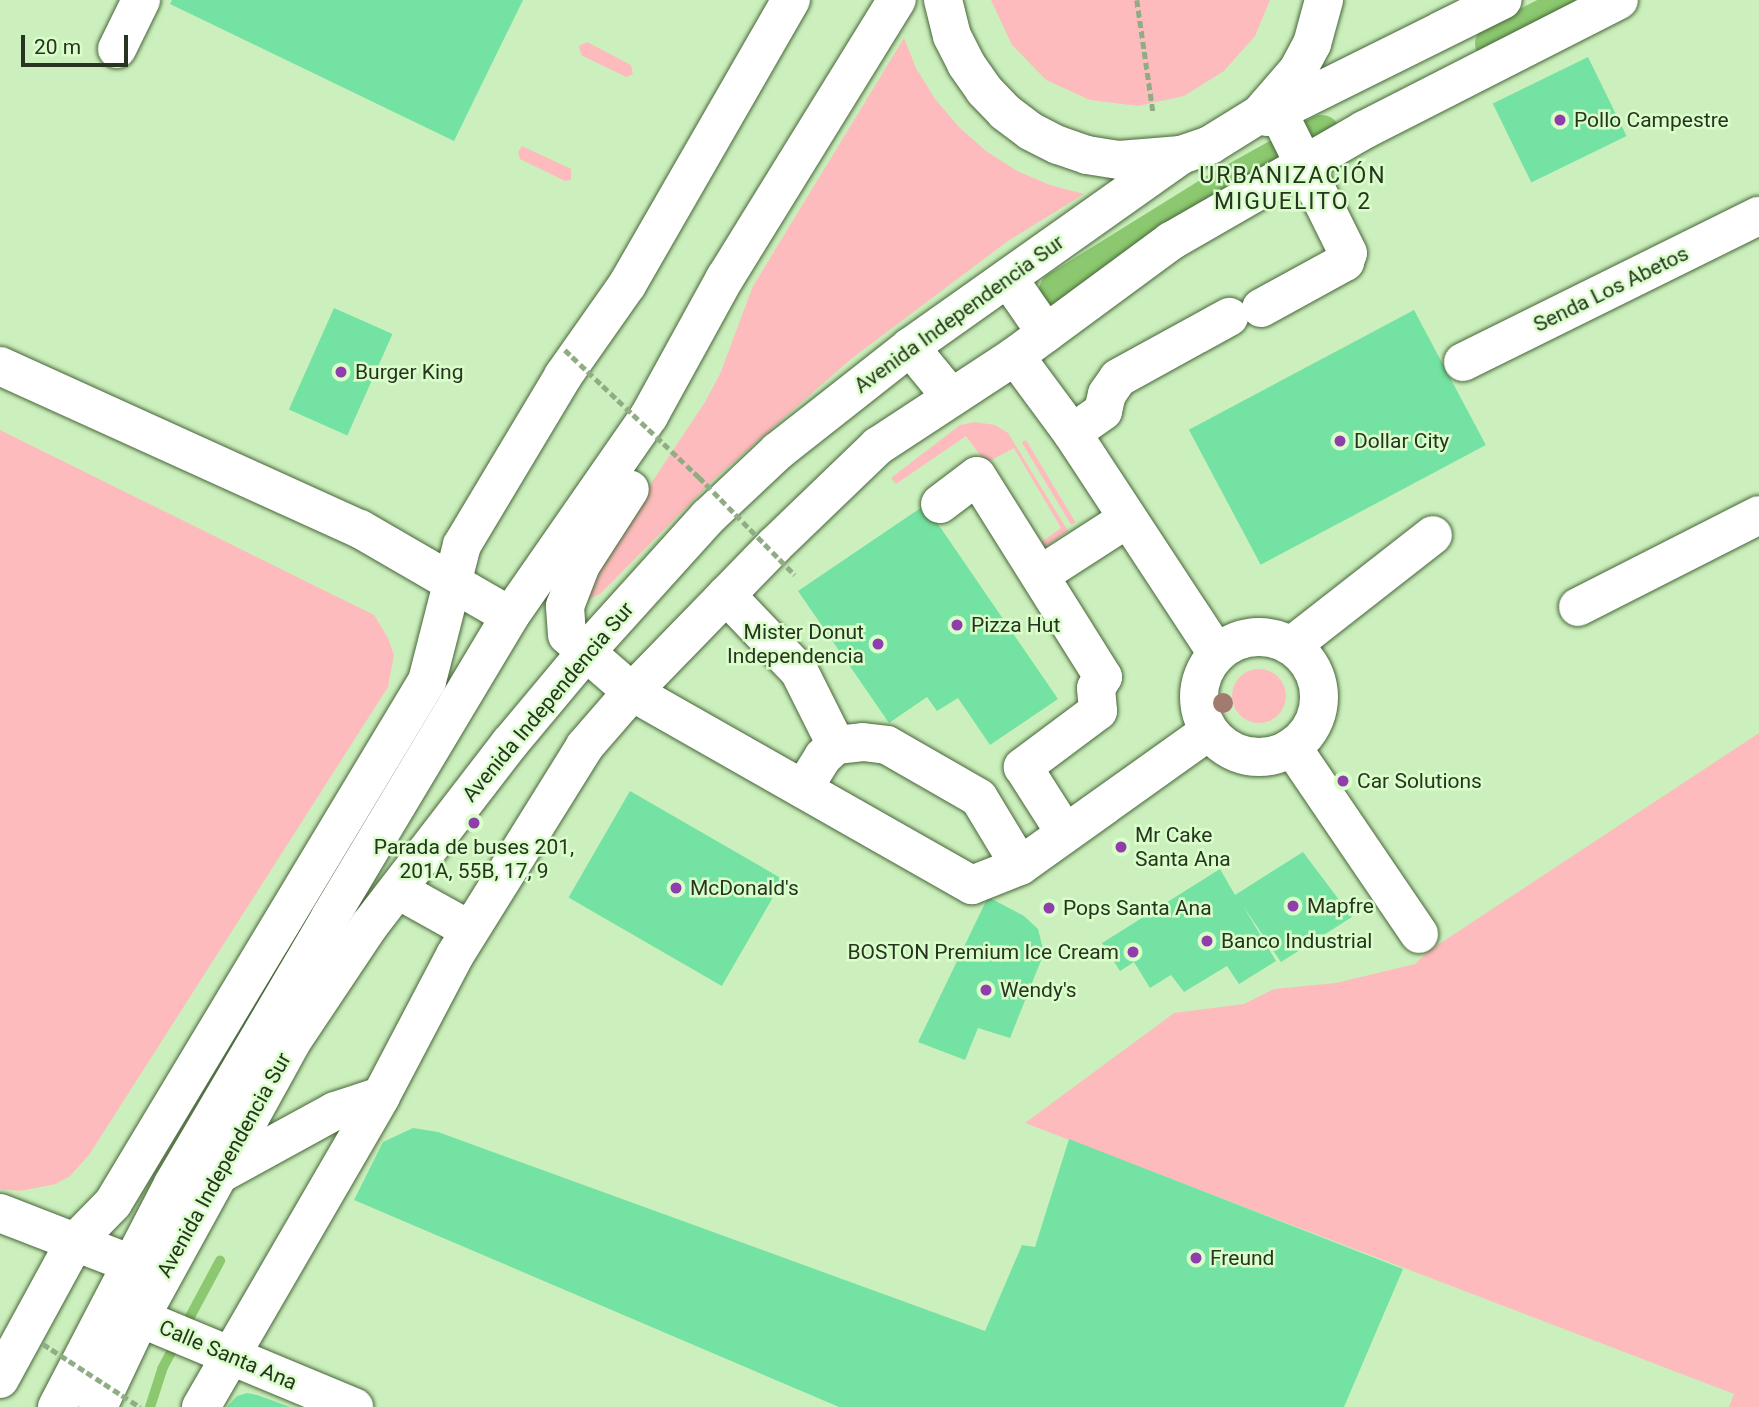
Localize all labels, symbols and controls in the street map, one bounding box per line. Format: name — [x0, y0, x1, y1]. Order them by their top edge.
scale bar — [24, 21, 131, 65]
text: 20 m — [34, 35, 81, 59]
place label: Pollo Campestre — [1574, 107, 1729, 133]
marker: Pollo Campestre — [1552, 112, 1568, 128]
district label: URBANIZACIÓN MIGUELITO 2 — [1201, 162, 1385, 216]
street label: Avenida Independencia Sur — [849, 230, 1069, 398]
street label: Senda Los Abetos — [1529, 241, 1693, 337]
place label: Burger King — [355, 359, 464, 385]
marker: Burger King — [333, 364, 349, 380]
place label: Dollar City — [1354, 428, 1449, 454]
marker: Dollar City — [1332, 433, 1348, 449]
street label: Avenida Independencia Sur — [457, 597, 639, 807]
place label: Pizza Hut — [971, 612, 1060, 638]
marker: Pizza Hut — [949, 617, 965, 633]
place label: Mister Donut Independencia — [727, 619, 864, 669]
marker: Mister Donut Independencia — [870, 636, 886, 652]
place label: Car Solutions — [1357, 768, 1482, 794]
marker: Car Solutions — [1335, 773, 1351, 789]
marker: Parada de buses 201, 201A, 55B, 17, 9 — [466, 815, 482, 831]
place label: Mr Cake Santa Ana — [1135, 822, 1231, 872]
place label: Parada de buses 201, 201A, 55B, 17, 9 — [374, 834, 574, 884]
marker: Mr Cake Santa Ana — [1113, 839, 1129, 855]
place label: McDonald's — [690, 875, 799, 901]
marker: McDonald's — [668, 880, 684, 896]
place label: Mapfre — [1307, 893, 1374, 919]
place label: Pops Santa Ana — [1063, 895, 1212, 921]
marker: Mapfre — [1285, 898, 1301, 914]
marker: Pops Santa Ana — [1041, 900, 1057, 916]
place label: Banco Industrial — [1221, 928, 1372, 954]
marker: Banco Industrial — [1199, 933, 1215, 949]
place label: BOSTON Premium Ice Cream — [847, 939, 1119, 965]
marker: BOSTON Premium Ice Cream — [1125, 944, 1141, 960]
place label: Wendy's — [1000, 977, 1077, 1003]
marker: Wendy's — [978, 982, 994, 998]
street label: Avenida Independencia Sur — [152, 1048, 296, 1282]
place label: Freund — [1210, 1245, 1274, 1271]
marker: Freund — [1188, 1250, 1204, 1266]
street label: Calle Santa Ana — [155, 1315, 301, 1395]

